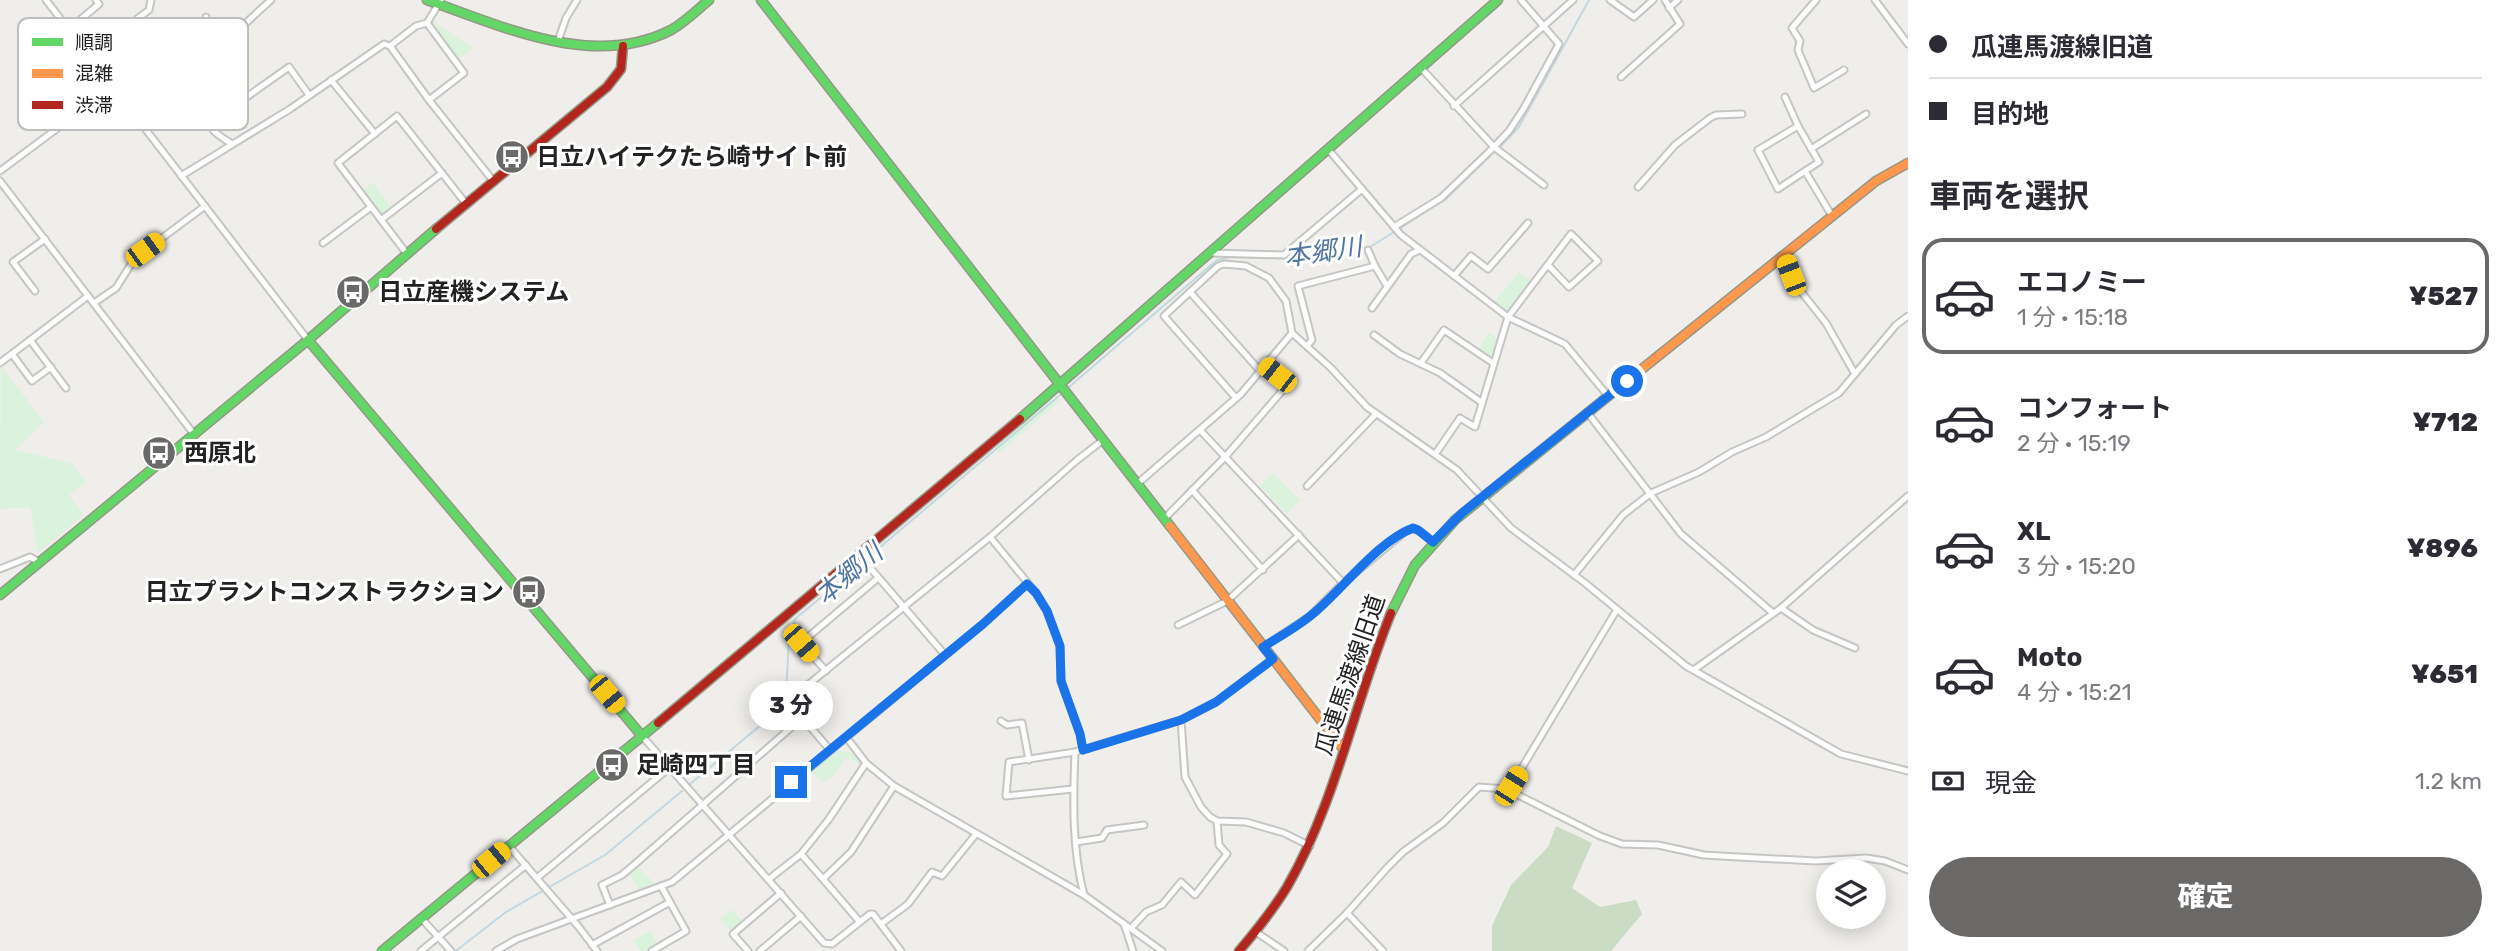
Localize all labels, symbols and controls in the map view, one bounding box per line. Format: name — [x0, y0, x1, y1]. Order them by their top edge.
legend — [18, 18, 248, 130]
text: 順調 — [75, 31, 113, 54]
text: 瓜連馬渡線旧道 — [1971, 32, 2153, 63]
text: 混雑 — [75, 62, 113, 85]
text: 渋滞 — [75, 94, 113, 117]
text: 目的地 — [1971, 99, 2049, 130]
bus stop icon: 日立ハイテクたら崎サイト前 — [493, 138, 531, 176]
place label: 日立ハイテクたら崎サイト前 — [536, 143, 847, 171]
text: 車両を選択 — [1929, 177, 2089, 215]
car — [122, 229, 169, 271]
water label: 本郷川 — [1282, 231, 1367, 273]
car — [1774, 252, 1809, 298]
icon: car — [1933, 265, 1996, 328]
text: エコノミー — [2017, 267, 2147, 298]
bus stop icon: 日立産機システム — [334, 273, 372, 311]
place label: 日立産機システム — [378, 278, 569, 306]
text: ¥527 — [2409, 281, 2478, 312]
text: 1 分 · 15:18 — [2017, 303, 2128, 331]
car — [1254, 354, 1301, 396]
route start — [1611, 365, 1643, 397]
icon: car — [1933, 391, 1996, 454]
text: コンフォート — [2017, 393, 2172, 424]
text: ¥712 — [2412, 407, 2478, 438]
text: 2 分 · 15:19 — [2017, 429, 2131, 457]
bus stop icon: 西原北 — [140, 434, 178, 472]
place label: 西原北 — [184, 439, 256, 467]
text: XL — [2017, 516, 2050, 547]
icon: car — [1933, 517, 1996, 580]
text: ¥896 — [2407, 533, 2478, 564]
water label: 本郷川 — [809, 535, 891, 611]
text: 3 分 · 15:20 — [2017, 552, 2136, 580]
bus stop icon: 日立プラントコンストラクション — [510, 573, 548, 611]
place label: 日立プラントコンストラクション — [144, 578, 504, 606]
street label: 瓜連馬渡線旧道 — [1309, 591, 1391, 759]
car — [780, 620, 823, 666]
text: Moto — [2017, 642, 2082, 673]
icon: car — [1933, 643, 1996, 706]
text: ¥651 — [2411, 659, 2478, 690]
car — [586, 671, 629, 717]
text: 4 分 · 15:21 — [2017, 678, 2132, 706]
callout: 3 分 — [749, 680, 833, 730]
text: 3 分 — [769, 691, 813, 719]
bus stop icon: 足崎四丁目 — [593, 746, 631, 784]
place label: 足崎四丁目 — [636, 751, 756, 779]
icon: cash — [1929, 762, 1967, 800]
car — [1491, 763, 1532, 809]
route end — [775, 766, 807, 798]
text: 1.2 km — [2415, 767, 2482, 795]
text: 現金 — [1985, 768, 2037, 799]
car — [469, 838, 514, 882]
button: 確定 — [1929, 857, 2482, 937]
map controls — [1816, 859, 1886, 929]
button: layers — [1816, 859, 1886, 929]

